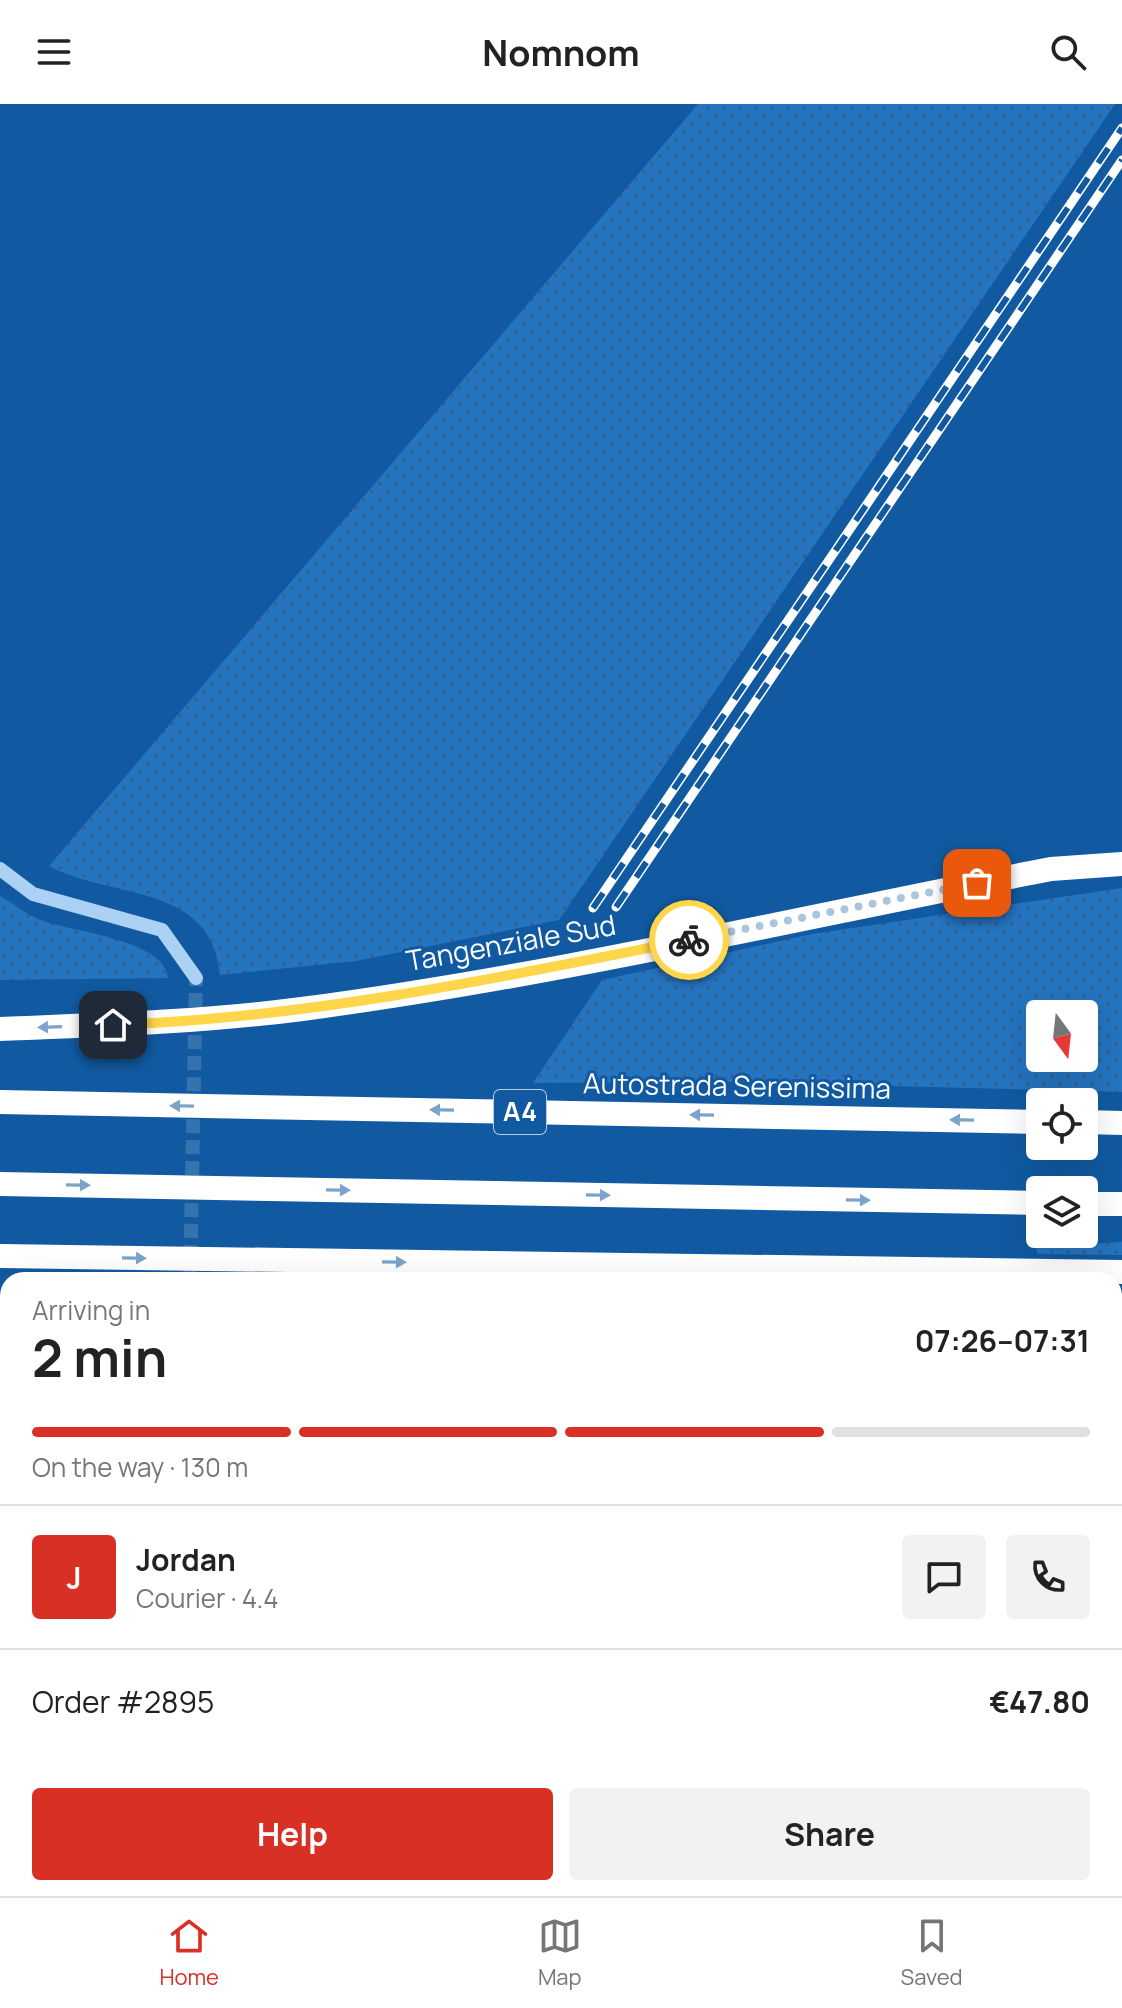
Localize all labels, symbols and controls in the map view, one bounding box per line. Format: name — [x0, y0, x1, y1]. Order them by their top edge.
text: Nomnom — [482, 28, 640, 77]
icon: menu — [32, 30, 76, 74]
icon: search — [1046, 30, 1090, 74]
pin — [943, 849, 1011, 917]
icon: bag — [955, 861, 999, 905]
courier — [649, 900, 729, 980]
street label: Tangenziale Sud — [403, 905, 619, 979]
icon: bike — [667, 918, 711, 962]
pin — [79, 991, 147, 1059]
north arrow — [1026, 1000, 1098, 1072]
map controls — [1026, 1000, 1098, 1248]
icon: home — [91, 1003, 135, 1047]
one-way arrow — [37, 1021, 62, 1034]
street label: Autostrada Serenissima — [583, 1063, 891, 1107]
button: locate — [1026, 1088, 1098, 1160]
road number: A4 — [494, 1090, 546, 1134]
one-way arrow — [169, 1099, 194, 1112]
one-way arrow — [429, 1104, 454, 1117]
one-way arrow — [689, 1109, 714, 1122]
one-way arrow — [949, 1114, 974, 1126]
button: layers — [1026, 1176, 1098, 1248]
one-way arrow — [66, 1179, 91, 1192]
one-way arrow — [326, 1184, 351, 1196]
one-way arrow — [586, 1189, 611, 1201]
one-way arrow — [846, 1193, 871, 1206]
one-way arrow — [122, 1252, 147, 1264]
one-way arrow — [382, 1255, 407, 1268]
text: Arriving in — [32, 1292, 150, 1328]
text: 07:26–07:31 — [915, 1320, 1090, 1361]
text: 2 min — [32, 1322, 167, 1393]
text: On the way · 130 m — [32, 1449, 248, 1485]
button: chat — [902, 1535, 986, 1619]
button: phone — [1006, 1535, 1090, 1619]
text: Jordan — [136, 1539, 236, 1580]
text: J — [66, 1557, 82, 1598]
text: Courier · 4.4 — [136, 1580, 278, 1616]
text: Order #2895 — [32, 1681, 214, 1722]
text: €47.80 — [989, 1681, 1090, 1722]
button: Help — [32, 1788, 553, 1880]
button: Share — [569, 1788, 1090, 1880]
tab: Home — [159, 1914, 219, 1992]
tab: Map — [538, 1914, 582, 1992]
tab: Saved — [901, 1914, 963, 1992]

